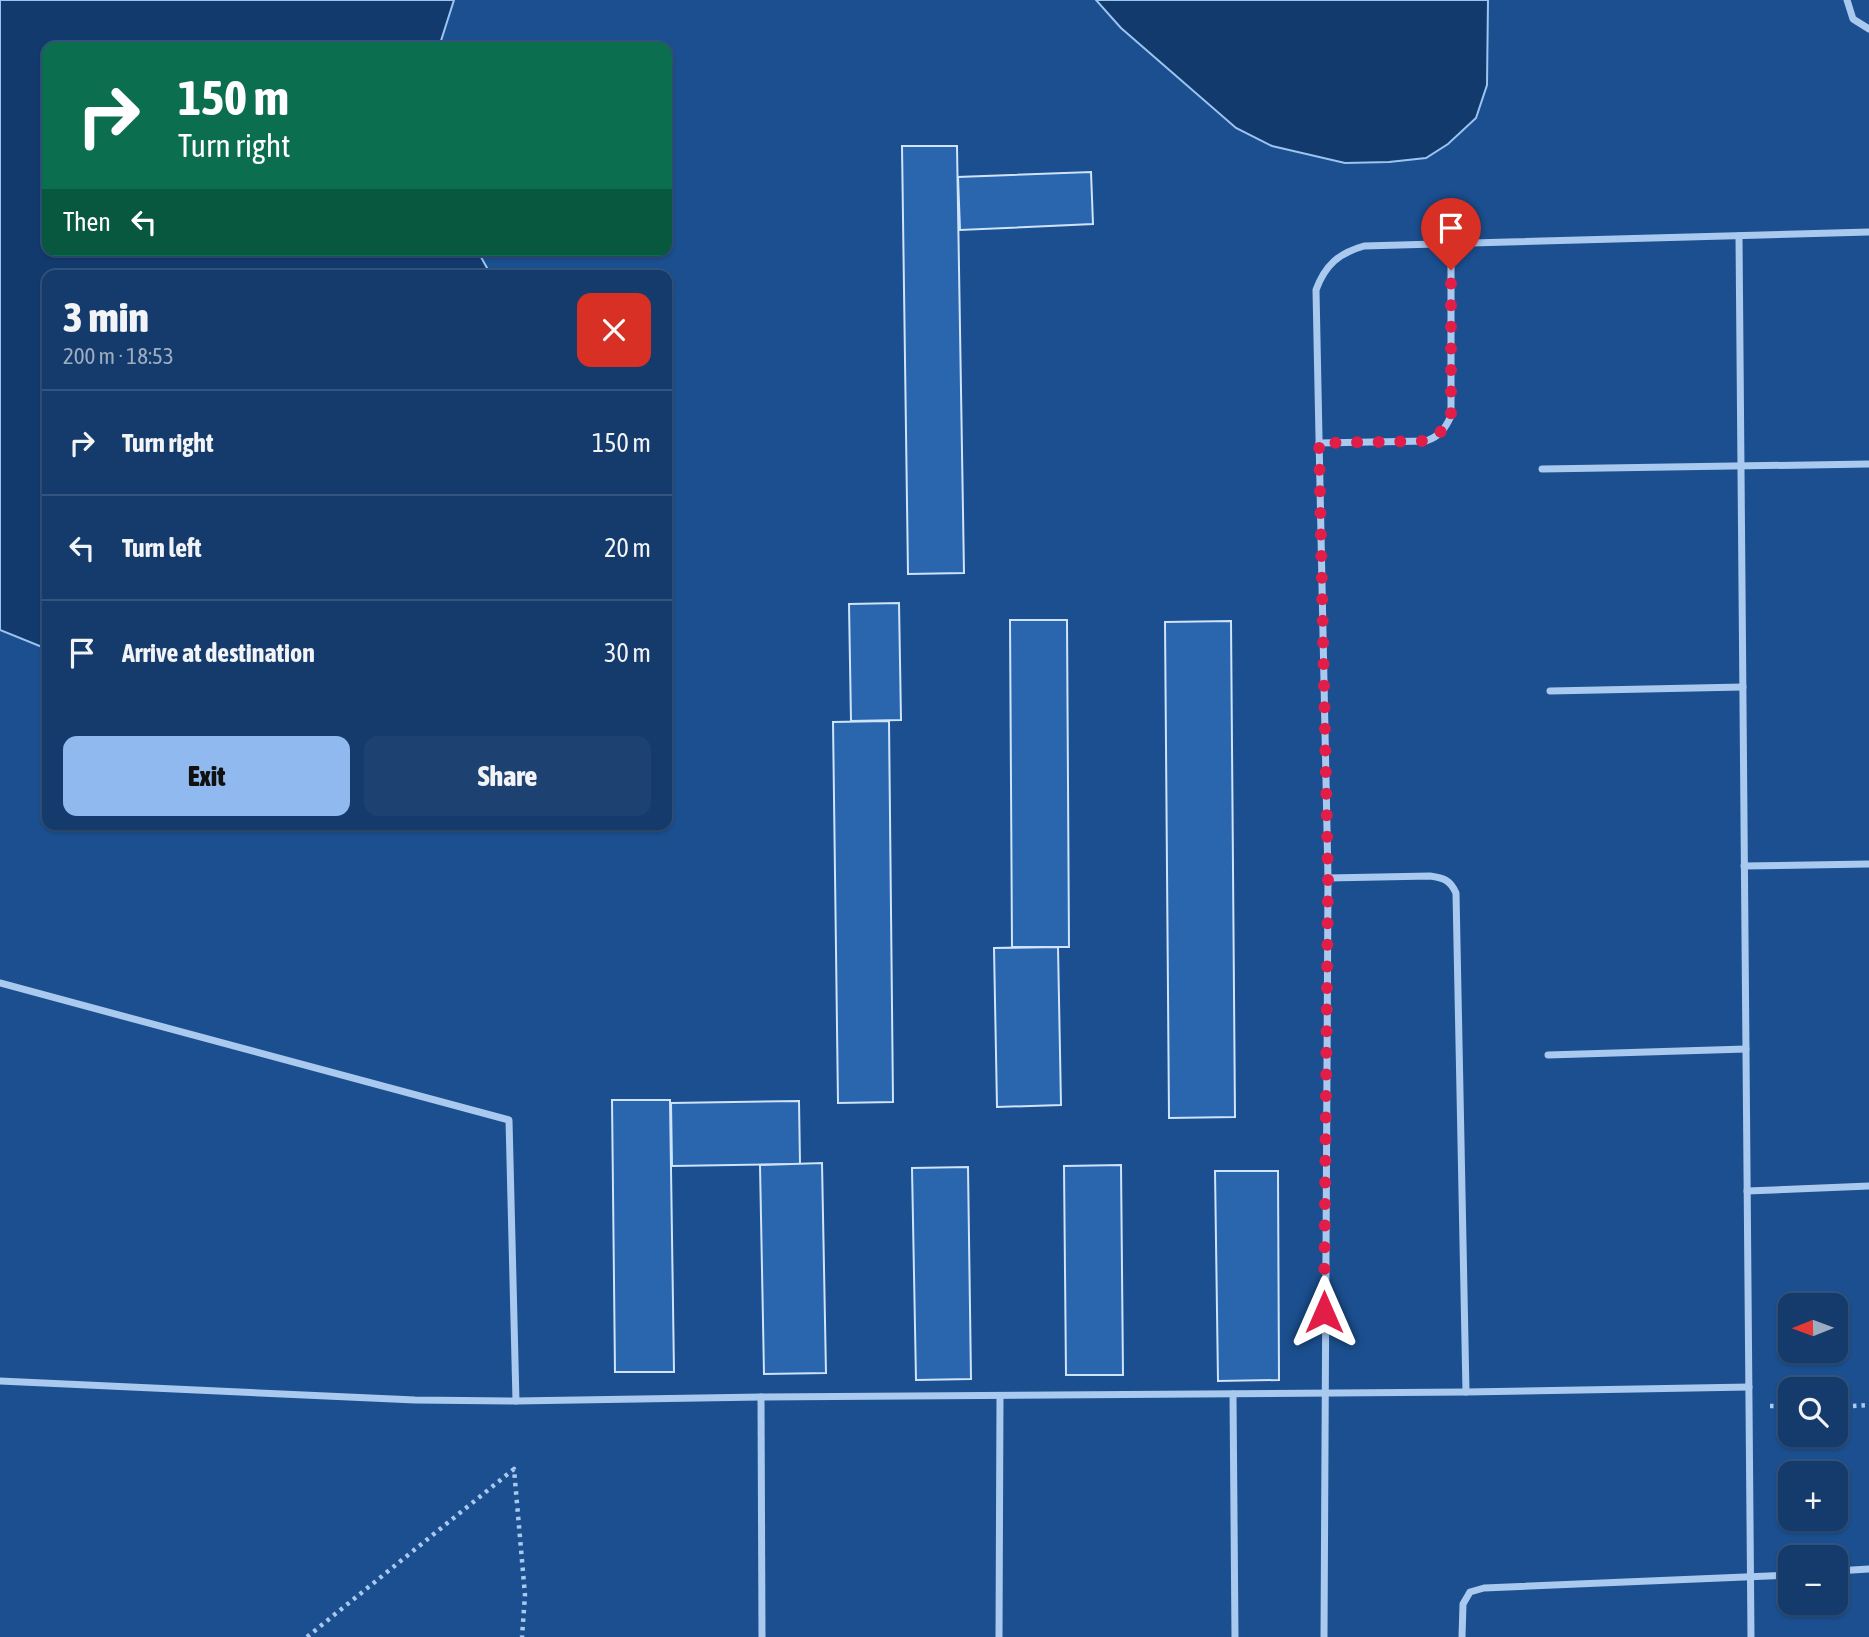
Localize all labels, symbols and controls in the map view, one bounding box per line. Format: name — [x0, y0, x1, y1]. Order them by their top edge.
text: 150 m — [178, 69, 289, 125]
icon: right — [63, 70, 154, 161]
text: Turn right — [178, 127, 291, 164]
pin — [1421, 198, 1481, 270]
icon: left — [125, 203, 163, 241]
text: Then — [63, 207, 111, 237]
icon: arrive — [1432, 209, 1470, 247]
text: 3 min — [63, 293, 149, 341]
button: close — [577, 293, 651, 367]
text: 200 m · 18:53 — [63, 343, 174, 369]
icon: right — [63, 424, 101, 462]
text: Turn right — [122, 428, 213, 458]
text: 150 m — [592, 428, 651, 458]
icon: left — [63, 529, 101, 567]
text: Turn left — [122, 533, 202, 563]
text: 20 m — [604, 533, 651, 563]
icon: arrive — [63, 634, 101, 672]
text: Arrive at destination — [122, 638, 315, 668]
text: 30 m — [604, 638, 651, 668]
button: Exit — [63, 736, 350, 816]
button: Share — [364, 736, 651, 816]
position arrow — [1287, 1275, 1361, 1349]
north arrow — [1778, 1293, 1848, 1363]
map controls — [1778, 1293, 1848, 1615]
button: search — [1778, 1377, 1848, 1447]
button: + — [1778, 1461, 1848, 1531]
button: − — [1778, 1545, 1848, 1615]

